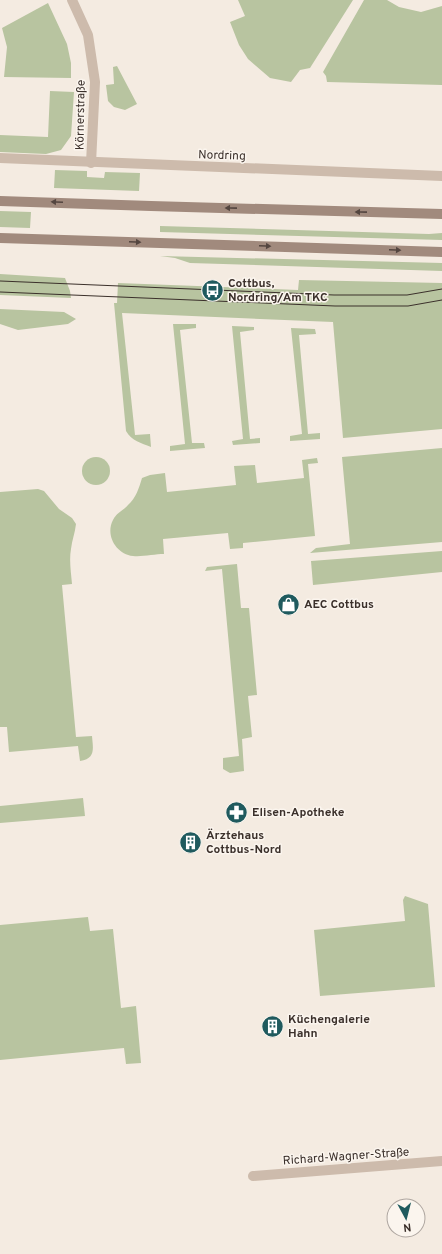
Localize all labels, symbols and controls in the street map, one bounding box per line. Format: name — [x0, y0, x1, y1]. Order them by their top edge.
street label: Körnerstraße — [72, 80, 90, 150]
street label: Nordring — [198, 147, 246, 165]
one-way arrow — [51, 199, 63, 206]
one-way arrow — [224, 205, 237, 211]
one-way arrow — [354, 209, 367, 215]
one-way arrow — [129, 239, 142, 245]
one-way arrow — [259, 243, 272, 249]
one-way arrow — [389, 247, 401, 254]
place label: Cottbus, Nordring/Am TKC — [228, 276, 328, 306]
bus stop icon: Cottbus, Nordring/Am TKC — [200, 277, 226, 303]
shop icon: AEC Cottbus — [276, 591, 302, 617]
place label: AEC Cottbus — [304, 597, 374, 613]
pharmacy icon: Elisen-Apotheke — [223, 799, 249, 825]
place label: Elisen-Apotheke — [252, 805, 345, 821]
place label: Ärztehaus Cottbus-Nord — [206, 828, 281, 858]
building icon: Ärztehaus Cottbus-Nord — [178, 829, 204, 855]
place label: Küchengalerie Hahn — [288, 1012, 370, 1042]
building icon: Küchengalerie Hahn — [259, 1013, 285, 1039]
street label: Richard-Wagner-Straße — [282, 1145, 410, 1169]
north arrow — [386, 1198, 426, 1238]
text: N — [402, 1220, 412, 1234]

